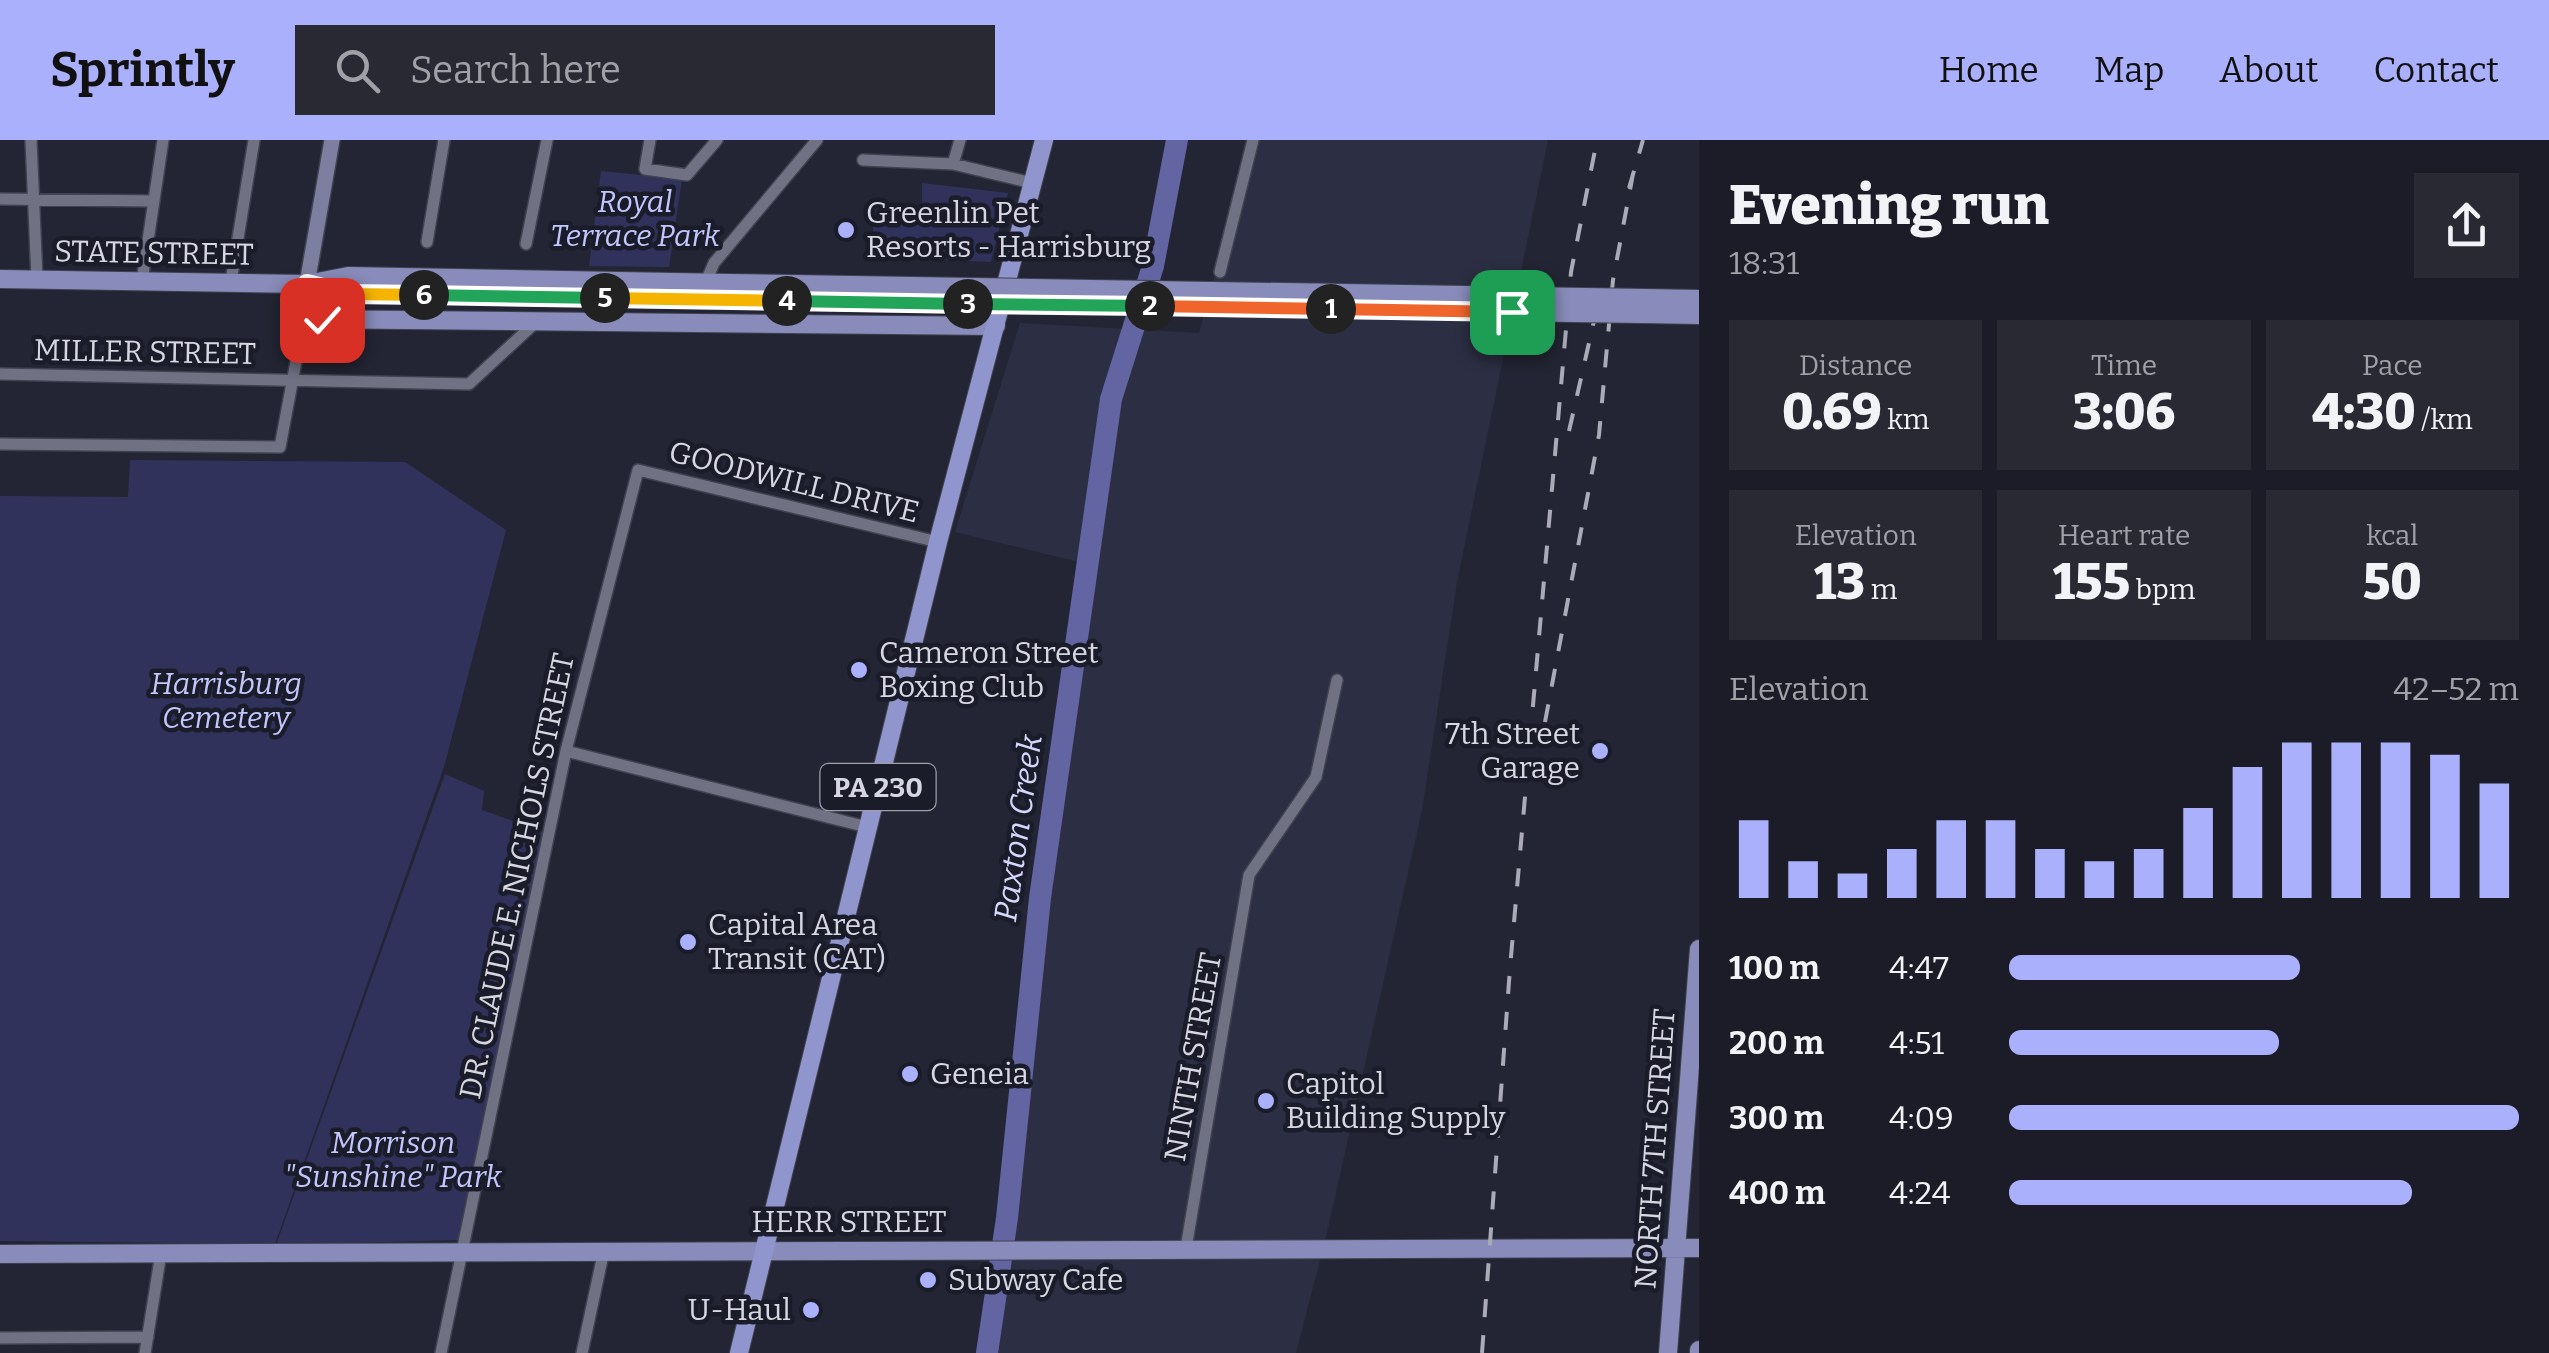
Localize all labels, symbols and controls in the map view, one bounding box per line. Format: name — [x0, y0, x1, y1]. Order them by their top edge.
search box — [295, 25, 995, 115]
text: Sprintly — [50, 41, 235, 99]
icon: search — [330, 43, 385, 98]
text: Search here — [410, 47, 621, 93]
text: Home — [1939, 49, 2039, 91]
text: Map — [2094, 49, 2164, 91]
text: About — [2219, 49, 2318, 91]
text: Contact — [2373, 49, 2499, 91]
text: Evening run — [1729, 173, 2049, 239]
button: share — [2414, 173, 2519, 278]
park label: Royal Terrace Park — [550, 184, 720, 254]
place label: Greenlin Pet Resorts - Harrisburg — [866, 195, 1151, 265]
marker: Greenlin Pet Resorts - Harrisburg — [835, 219, 857, 241]
street label: STATE STREET — [54, 233, 254, 273]
text: 18:31 — [1729, 244, 1799, 282]
pin: 6 — [399, 270, 449, 320]
pin — [1470, 270, 1555, 355]
pin: 5 — [580, 273, 630, 323]
pin: 4 — [762, 276, 812, 326]
pin — [280, 278, 365, 363]
text: 6 — [416, 278, 432, 311]
pin: 3 — [943, 279, 993, 329]
text: 5 — [597, 281, 613, 314]
pin: 2 — [1125, 281, 1175, 331]
text: 4 — [778, 284, 796, 317]
pin: 1 — [1306, 284, 1356, 334]
icon: arrive — [1485, 285, 1540, 340]
text: 3 — [960, 287, 976, 320]
text: 2 — [1142, 289, 1158, 322]
text: 1 — [1325, 292, 1337, 325]
icon: check — [295, 293, 350, 348]
street label: MILLER STREET — [34, 332, 256, 372]
text: Distance — [1799, 349, 1912, 382]
text: Time — [2091, 349, 2157, 382]
text: Pace — [2362, 349, 2423, 382]
text: 0.69 — [1782, 382, 1882, 442]
text: 3:06 — [2073, 382, 2175, 442]
text: 4:30 — [2312, 382, 2416, 442]
text: km — [1882, 403, 1929, 436]
text: /km — [2416, 403, 2473, 436]
street label: GOODWILL DRIVE — [665, 434, 923, 530]
text: Elevation — [1795, 519, 1917, 552]
text: Heart rate — [2058, 519, 2190, 552]
text: kcal — [2366, 519, 2418, 552]
text: 13 — [1814, 552, 1865, 612]
text: 155 — [2053, 552, 2130, 612]
text: 50 — [2363, 552, 2422, 612]
text: m — [1865, 573, 1897, 606]
text: bpm — [2130, 573, 2195, 606]
place label: Cameron Street Boxing Club — [879, 635, 1099, 705]
street label: DR. CLAUDE E. NICHOLS STREET — [452, 650, 582, 1102]
marker: Cameron Street Boxing Club — [848, 659, 870, 681]
park label: Harrisburg Cemetery — [150, 666, 302, 736]
text: Elevation — [1729, 670, 1869, 708]
text: 42–52 m — [2393, 670, 2519, 708]
place label: 7th Street Garage — [1445, 716, 1580, 786]
water label: Paxton Creek — [986, 732, 1050, 924]
marker: 7th Street Garage — [1589, 740, 1611, 762]
road number: PA 230 — [820, 764, 936, 810]
place label: Capital Area Transit (CAT) — [708, 907, 886, 977]
marker: Capital Area Transit (CAT) — [677, 931, 699, 953]
text: 100 m — [1729, 949, 1820, 987]
text: 4:47 — [1889, 949, 1949, 987]
street label: NINTH STREET — [1157, 950, 1229, 1164]
street label: NORTH 7TH STREET — [1627, 1008, 1683, 1290]
text: 200 m — [1729, 1024, 1824, 1062]
text: 4:51 — [1889, 1024, 1944, 1062]
place label: Geneia — [930, 1056, 1029, 1092]
marker: Geneia — [899, 1063, 921, 1085]
place label: Capitol Building Supply — [1286, 1066, 1506, 1136]
marker: Capitol Building Supply — [1255, 1090, 1277, 1112]
text: 300 m — [1729, 1099, 1824, 1137]
text: 4:09 — [1889, 1099, 1954, 1137]
park label: Morrison "Sunshine" Park — [284, 1125, 503, 1195]
text: 400 m — [1729, 1174, 1825, 1212]
text: 4:24 — [1889, 1174, 1951, 1212]
street label: HERR STREET — [751, 1204, 947, 1240]
place label: Subway Cafe — [948, 1262, 1123, 1298]
marker: Subway Cafe — [917, 1269, 939, 1291]
place label: U-Haul — [688, 1292, 791, 1328]
marker: U-Haul — [800, 1299, 822, 1321]

